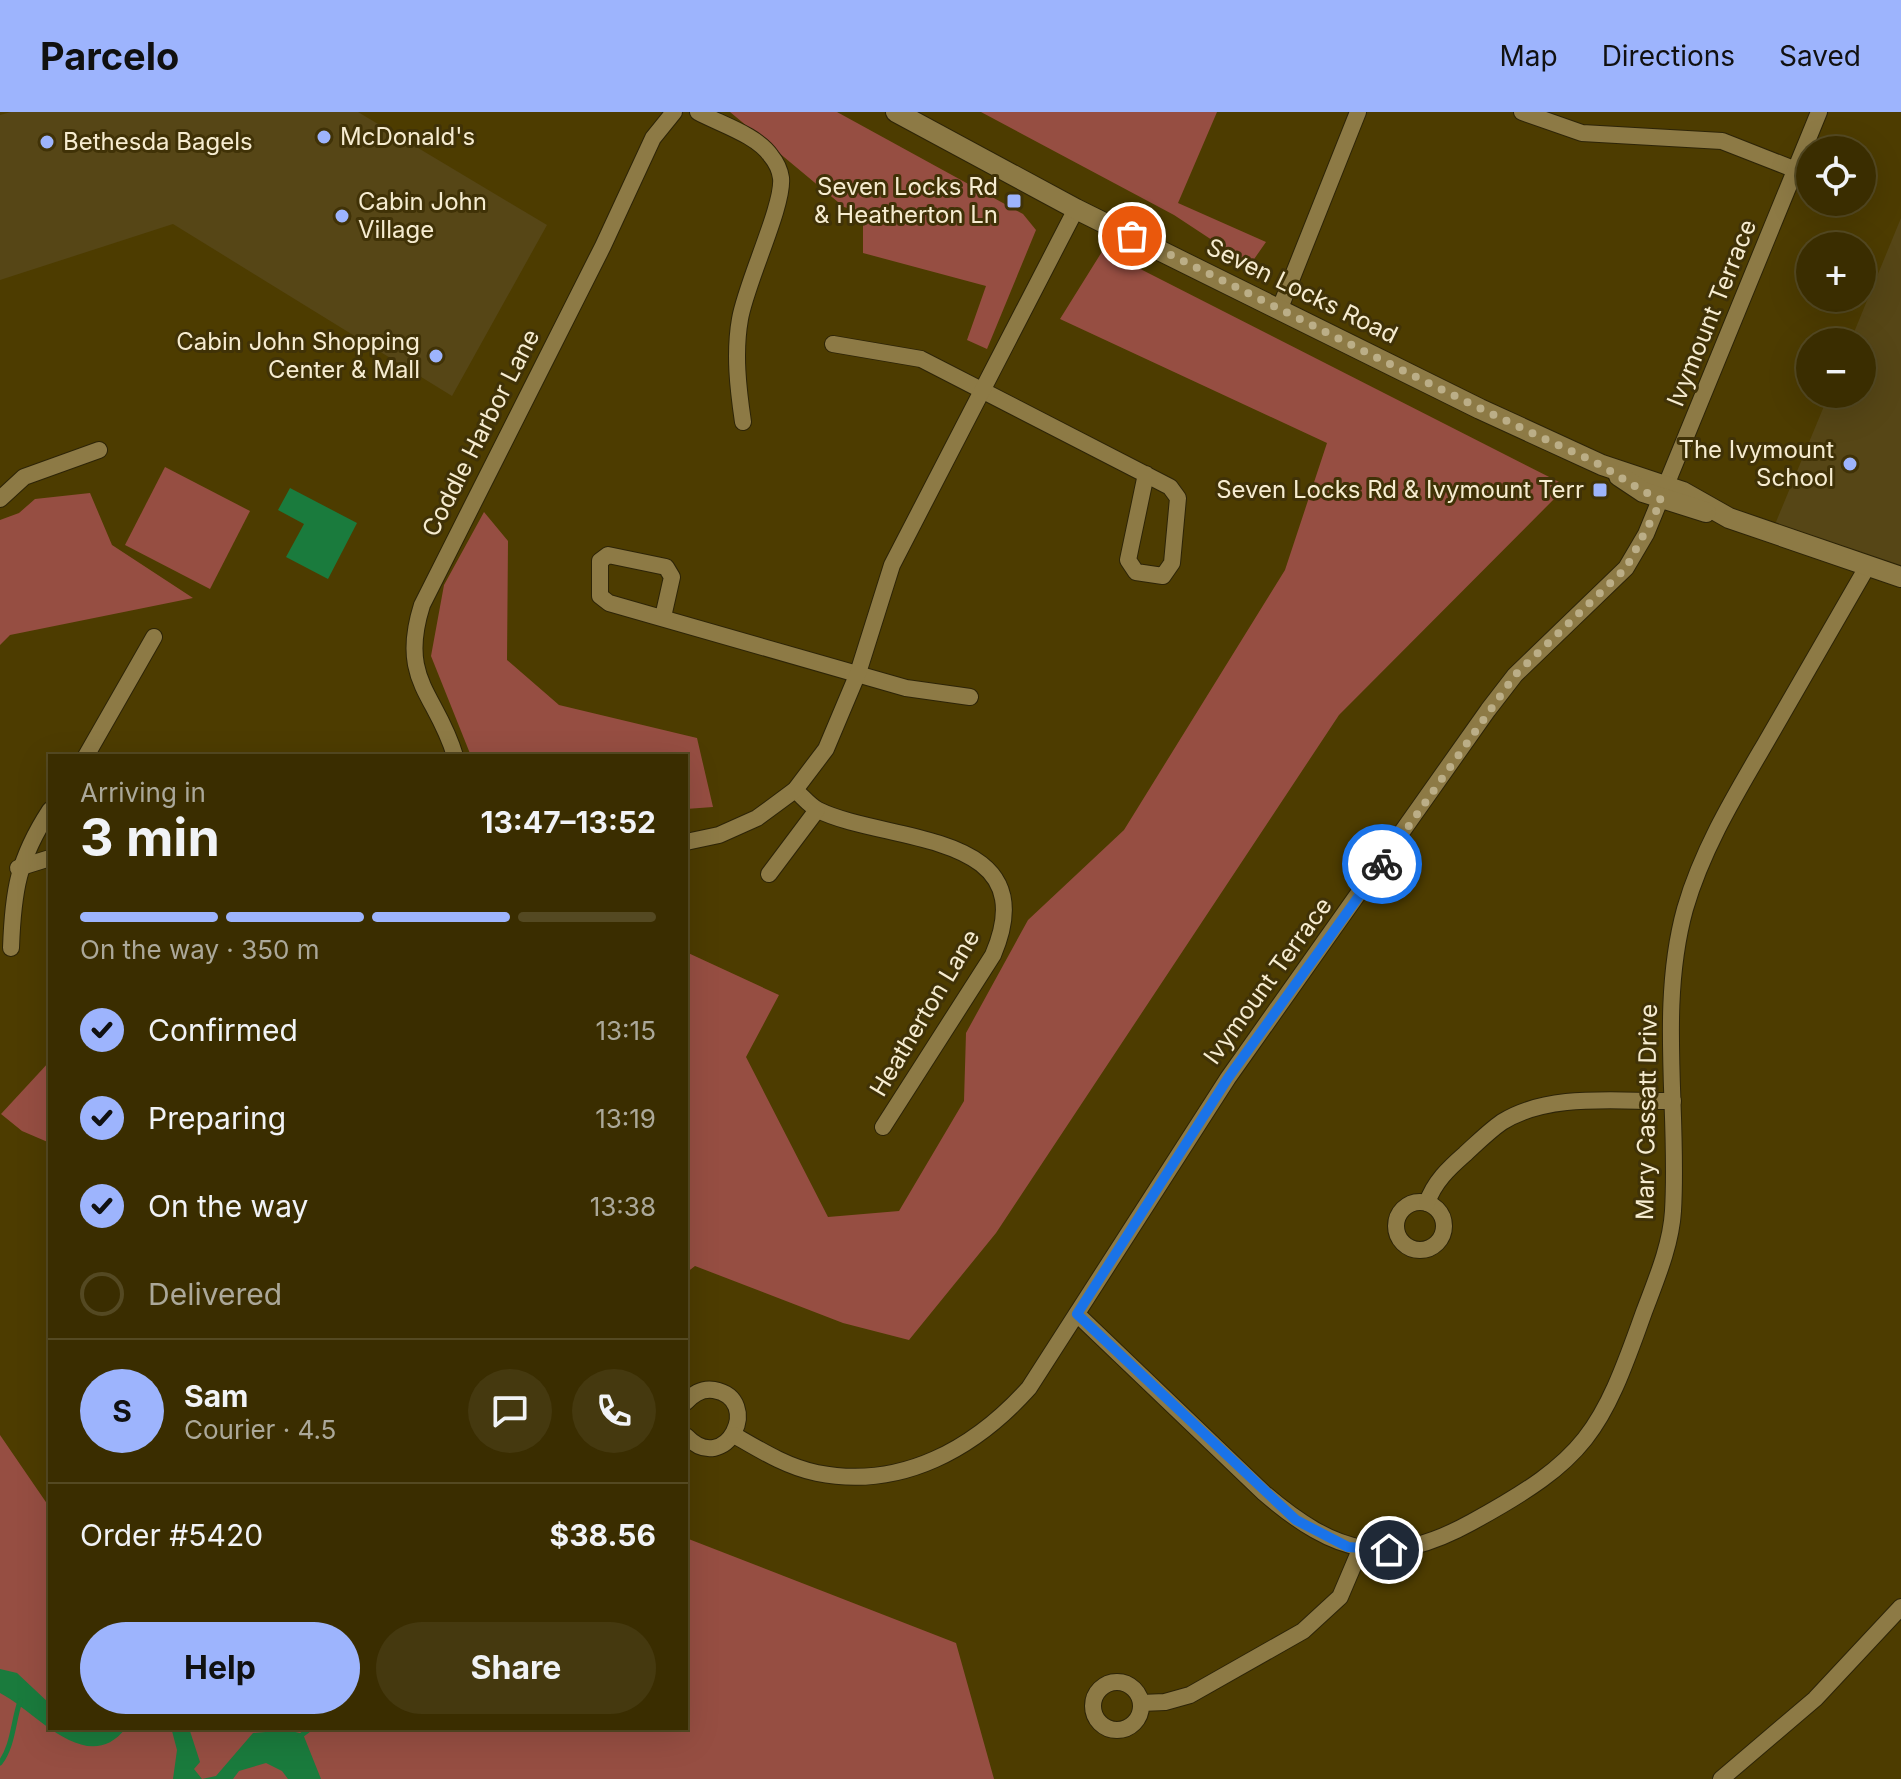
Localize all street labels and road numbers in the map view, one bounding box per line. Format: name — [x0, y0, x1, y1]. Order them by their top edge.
street label: Ivymount Terrace — [1661, 215, 1762, 411]
street label: Seven Locks Road — [1202, 232, 1403, 349]
street label: Coddle Harbor Lane — [416, 324, 545, 541]
street label: Ivymount Terrace — [1197, 892, 1338, 1070]
street label: Heatherton Lane — [863, 924, 986, 1101]
street label: Mary Cassatt Drive — [1630, 1004, 1663, 1220]

